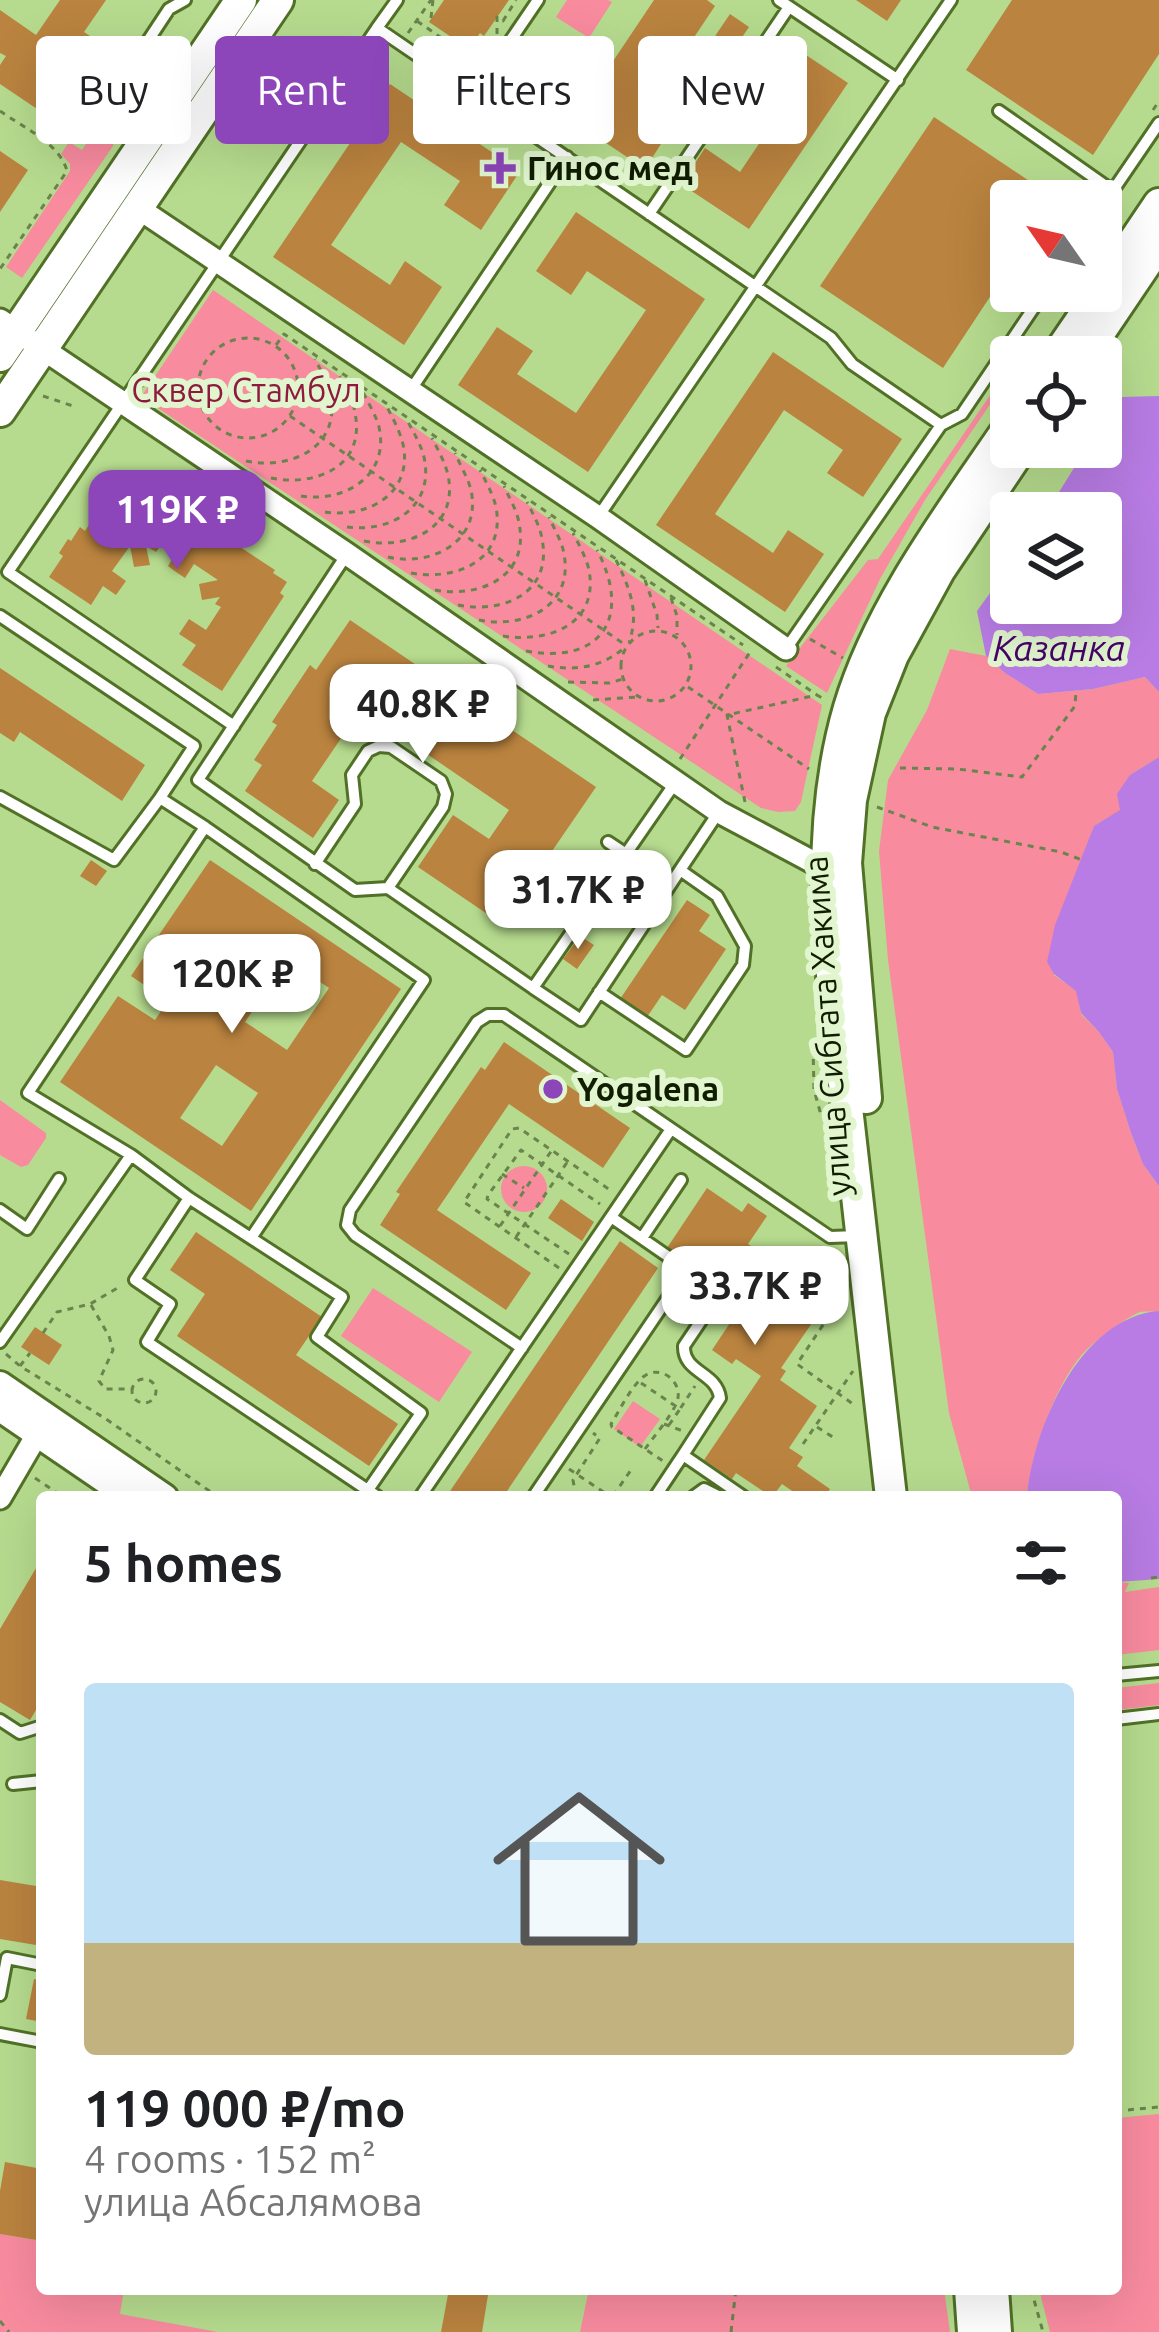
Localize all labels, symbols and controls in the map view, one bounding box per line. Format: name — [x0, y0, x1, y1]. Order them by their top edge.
chip: Buy — [36, 36, 191, 144]
chip: Rent — [215, 36, 389, 144]
chip: Filters — [413, 36, 614, 144]
chip: New — [638, 36, 807, 144]
place label: Гинос мед — [527, 149, 693, 186]
marker: Гинос мед — [484, 152, 516, 184]
north arrow — [990, 180, 1122, 312]
map controls — [990, 180, 1122, 624]
button: locate — [990, 336, 1122, 468]
park label: Сквер Стамбул — [131, 371, 361, 408]
pin: 119K ₽ — [79, 470, 275, 572]
text: 119K ₽ — [115, 487, 239, 530]
button: layers — [990, 492, 1122, 624]
water label: Казанка — [993, 627, 1125, 668]
pin: 40.8K ₽ — [312, 664, 534, 766]
text: 40.8K ₽ — [357, 681, 489, 724]
pin: 31.7K ₽ — [467, 850, 689, 952]
street label: улица Сибгата Хакима — [796, 855, 857, 1197]
text: 31.7K ₽ — [512, 867, 644, 910]
pin: 120K ₽ — [134, 934, 330, 1036]
text: 120K ₽ — [170, 951, 294, 994]
place label: Yogalena — [577, 1070, 719, 1107]
marker: Yogalena — [540, 1076, 566, 1102]
pin: 33.7K ₽ — [644, 1246, 866, 1348]
text: 33.7K ₽ — [689, 1263, 821, 1306]
icon: filters — [1008, 1530, 1074, 1596]
text: 5 homes — [84, 1534, 283, 1592]
icon: home — [471, 1761, 687, 1977]
text: 119 000 ₽/mo — [84, 2079, 406, 2137]
text: 4 rooms · 152 m² — [84, 2137, 376, 2180]
text: улица Абсалямова — [84, 2180, 423, 2223]

